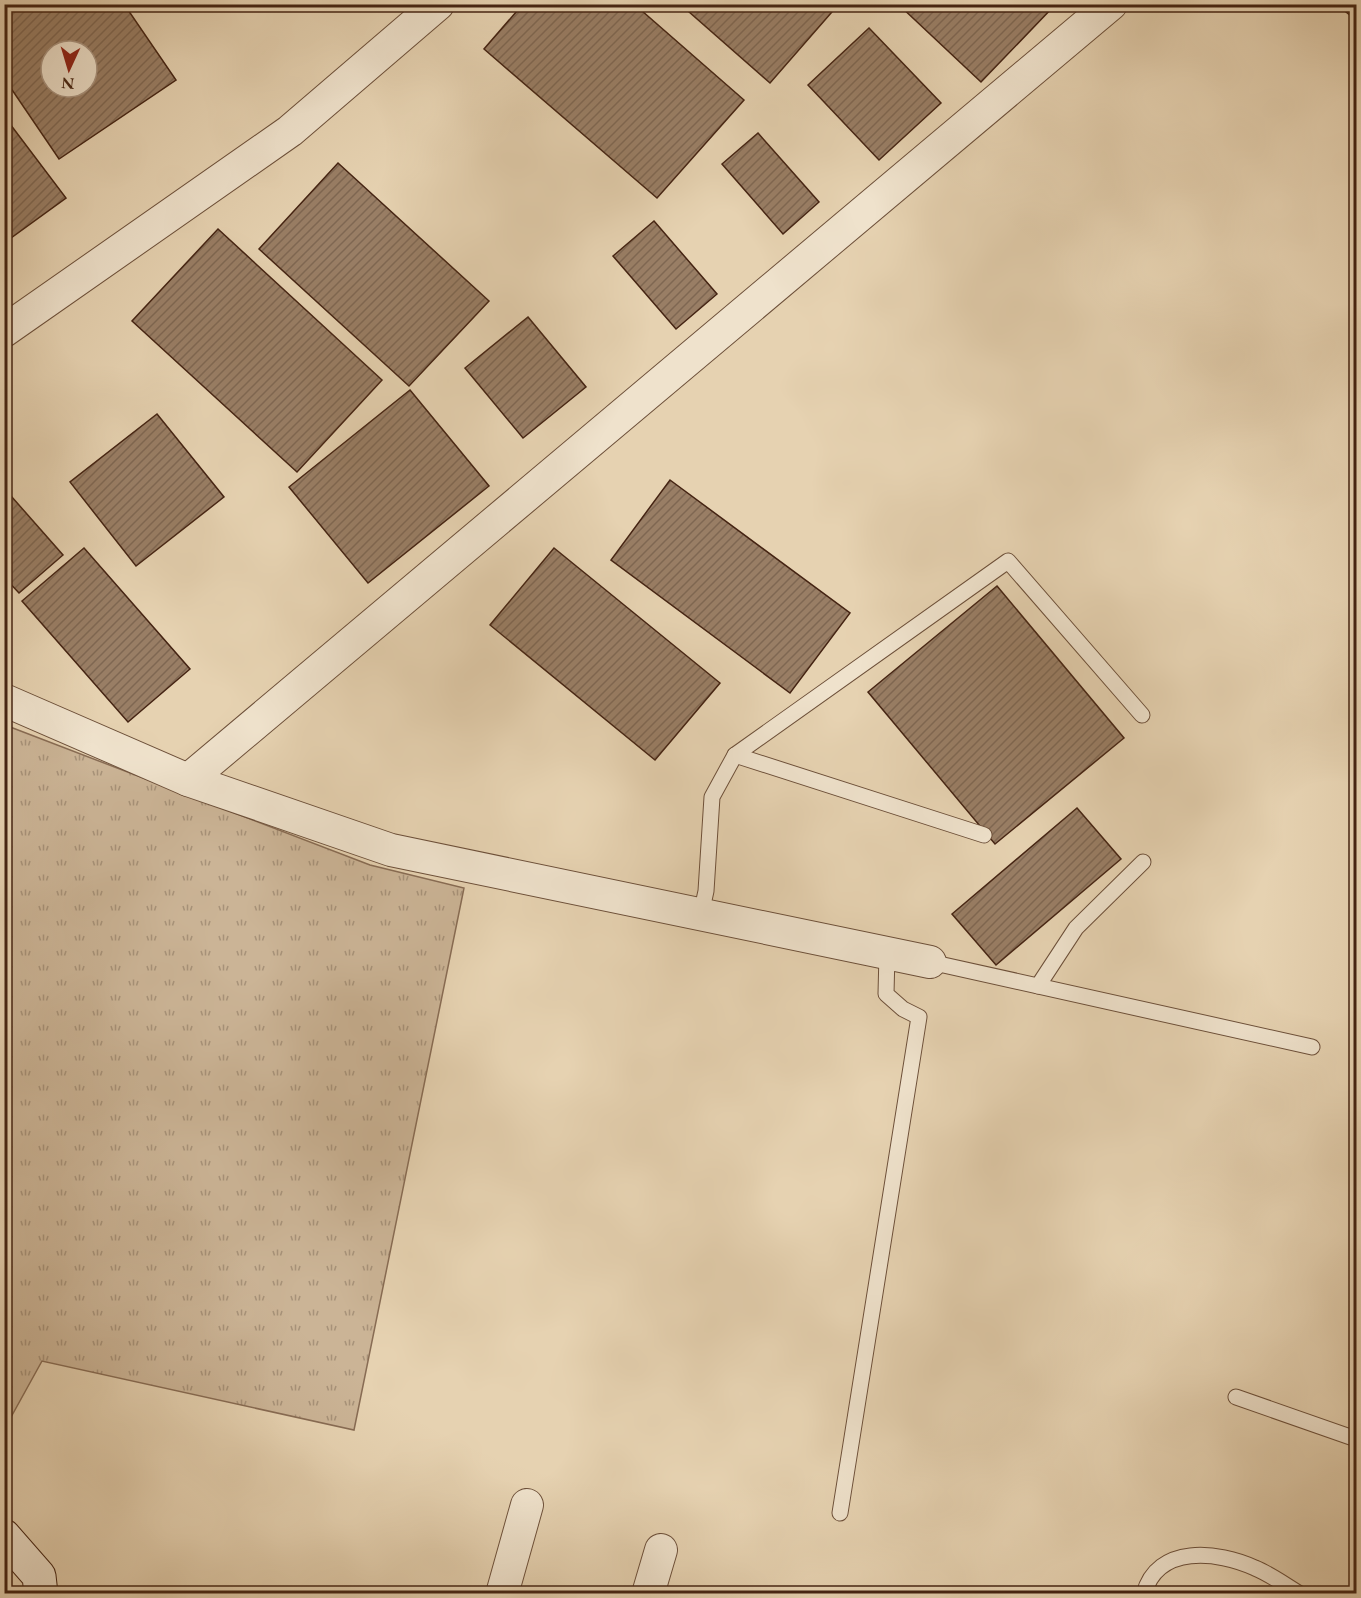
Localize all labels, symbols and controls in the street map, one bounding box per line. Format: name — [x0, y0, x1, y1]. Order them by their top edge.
north arrow — [39, 39, 99, 99]
text: N — [61, 73, 75, 94]

